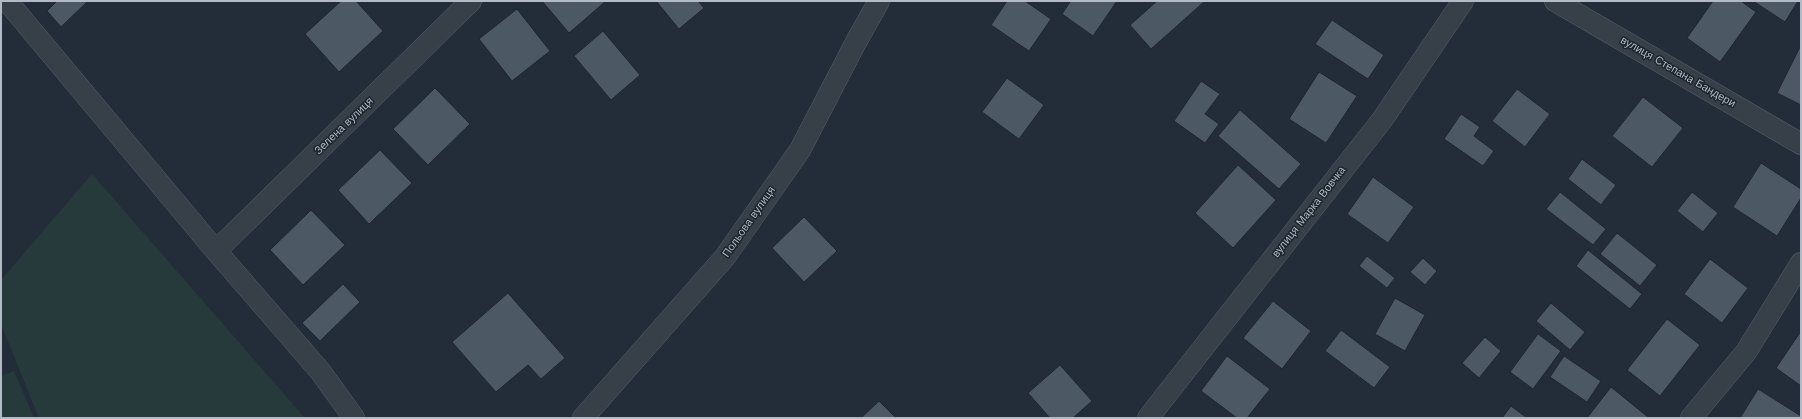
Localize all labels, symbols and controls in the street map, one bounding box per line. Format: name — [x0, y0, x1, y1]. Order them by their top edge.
street label: вулиця Степана Бандери — [1618, 34, 1738, 110]
street label: Зелена вулиця — [312, 95, 376, 157]
street label: вулиця Марка Вовчка — [1269, 164, 1349, 260]
street label: Польова вулиця — [720, 184, 778, 260]

